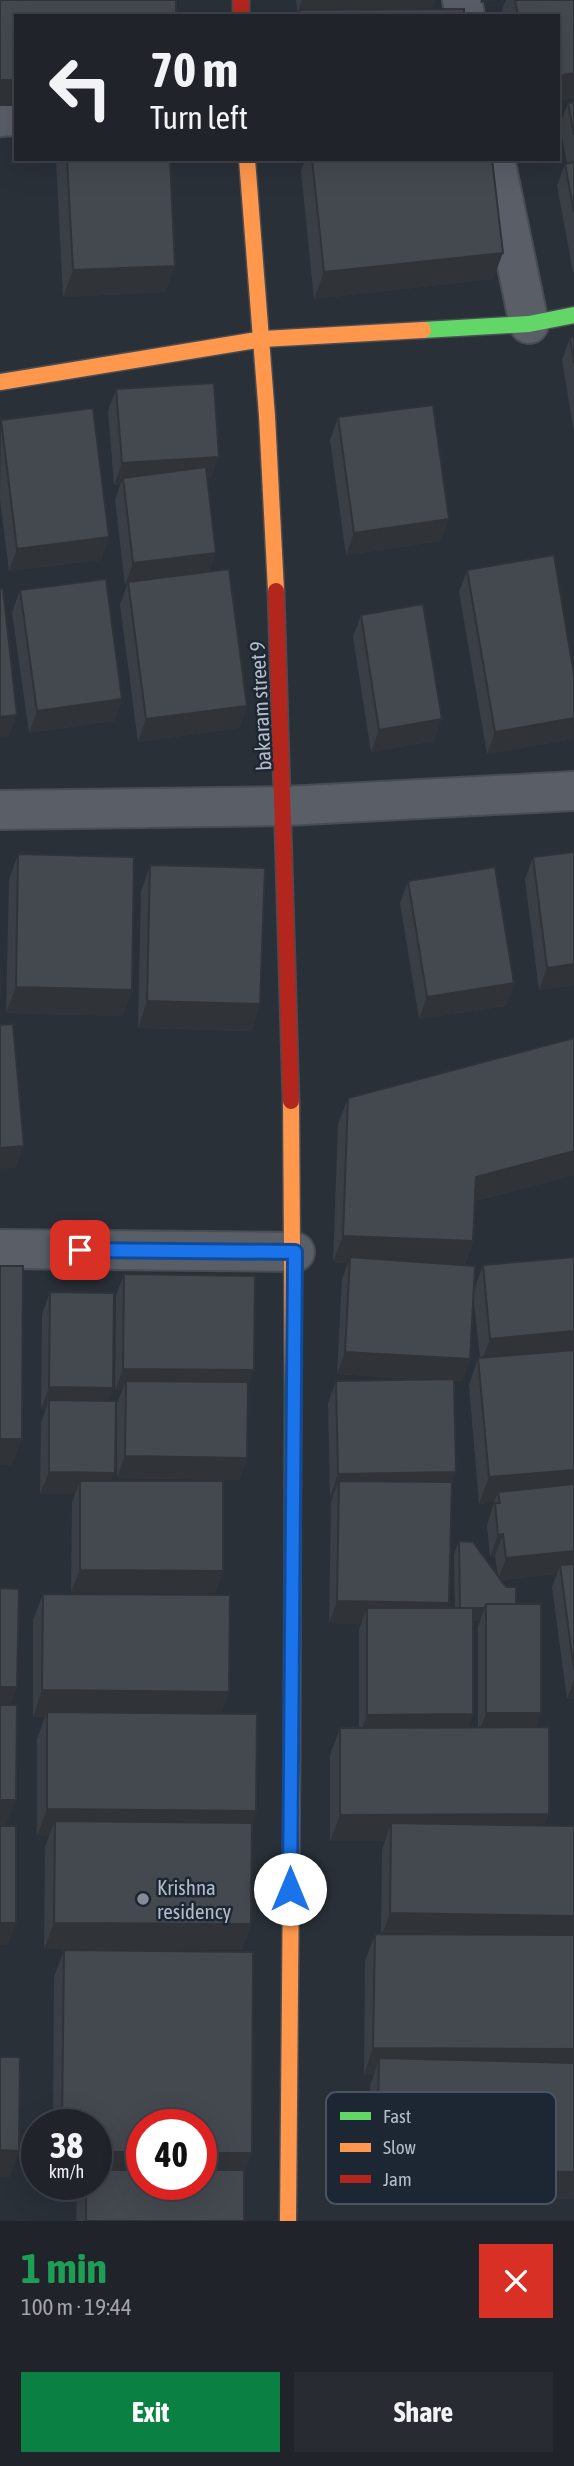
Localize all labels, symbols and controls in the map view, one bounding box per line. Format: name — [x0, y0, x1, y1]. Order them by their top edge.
text: 70 m — [150, 41, 238, 97]
icon: left — [35, 42, 126, 133]
text: Turn left — [150, 99, 248, 136]
street label: bakaram street 9 — [245, 641, 275, 771]
pin — [50, 1220, 110, 1280]
icon: arrive — [61, 1231, 99, 1269]
position arrow — [253, 1852, 327, 1926]
place label: Krishna residency — [157, 1875, 231, 1923]
marker: Krishna residency — [135, 1891, 151, 1907]
legend — [326, 2092, 556, 2204]
text: Fast — [383, 2105, 411, 2127]
speed limit sign: 40 — [126, 2109, 217, 2200]
text: 38 — [50, 2125, 83, 2165]
text: Slow — [383, 2136, 417, 2158]
text: km/h — [49, 2161, 84, 2182]
text: Jam — [383, 2168, 412, 2190]
text: 1 min — [21, 2244, 107, 2292]
button: close — [479, 2244, 553, 2318]
text: 100 m · 19:44 — [21, 2294, 132, 2320]
button: Exit — [21, 2372, 280, 2452]
button: Share — [294, 2372, 553, 2452]

